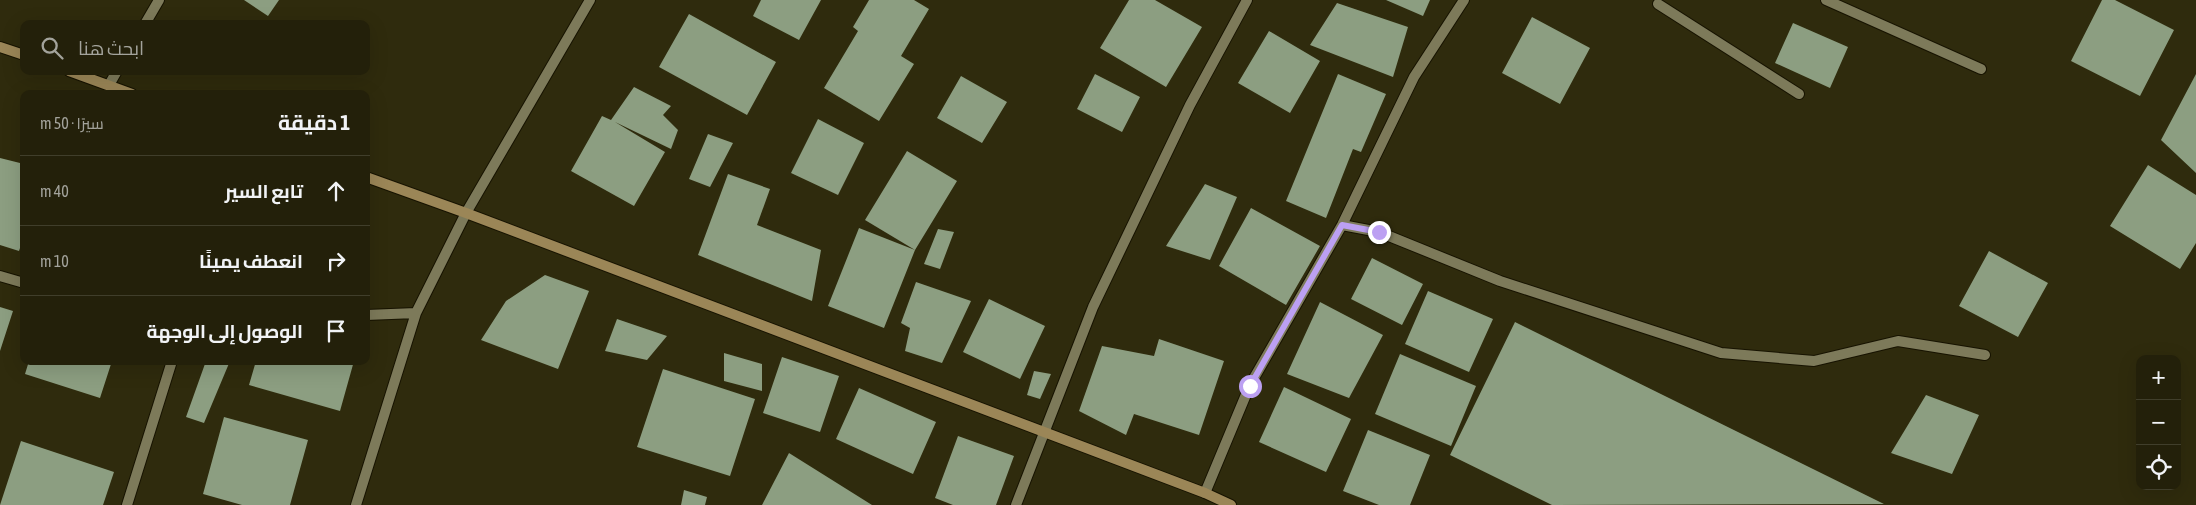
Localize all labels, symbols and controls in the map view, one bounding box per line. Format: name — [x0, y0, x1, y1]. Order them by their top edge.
search box — [20, 20, 370, 75]
icon: search — [38, 34, 66, 62]
text: ابحث هنا — [78, 37, 144, 59]
text: 1 دقيقة — [278, 110, 350, 134]
text: سيرًا · 50 m — [40, 114, 104, 132]
icon: ahead — [322, 177, 350, 205]
text: تابع السير — [225, 180, 303, 202]
text: 40 m — [40, 182, 69, 200]
route end — [1368, 221, 1391, 244]
icon: right — [322, 247, 350, 275]
text: انعطف يمينًا — [199, 250, 303, 272]
text: 10 m — [40, 252, 69, 270]
icon: arrive — [322, 317, 350, 345]
text: الوصول إلى الوجهة — [146, 320, 303, 342]
map controls — [2136, 355, 2181, 490]
button: + — [2136, 355, 2181, 400]
route start — [1239, 375, 1262, 398]
button: − — [2136, 400, 2181, 445]
button: locate — [2136, 445, 2181, 490]

